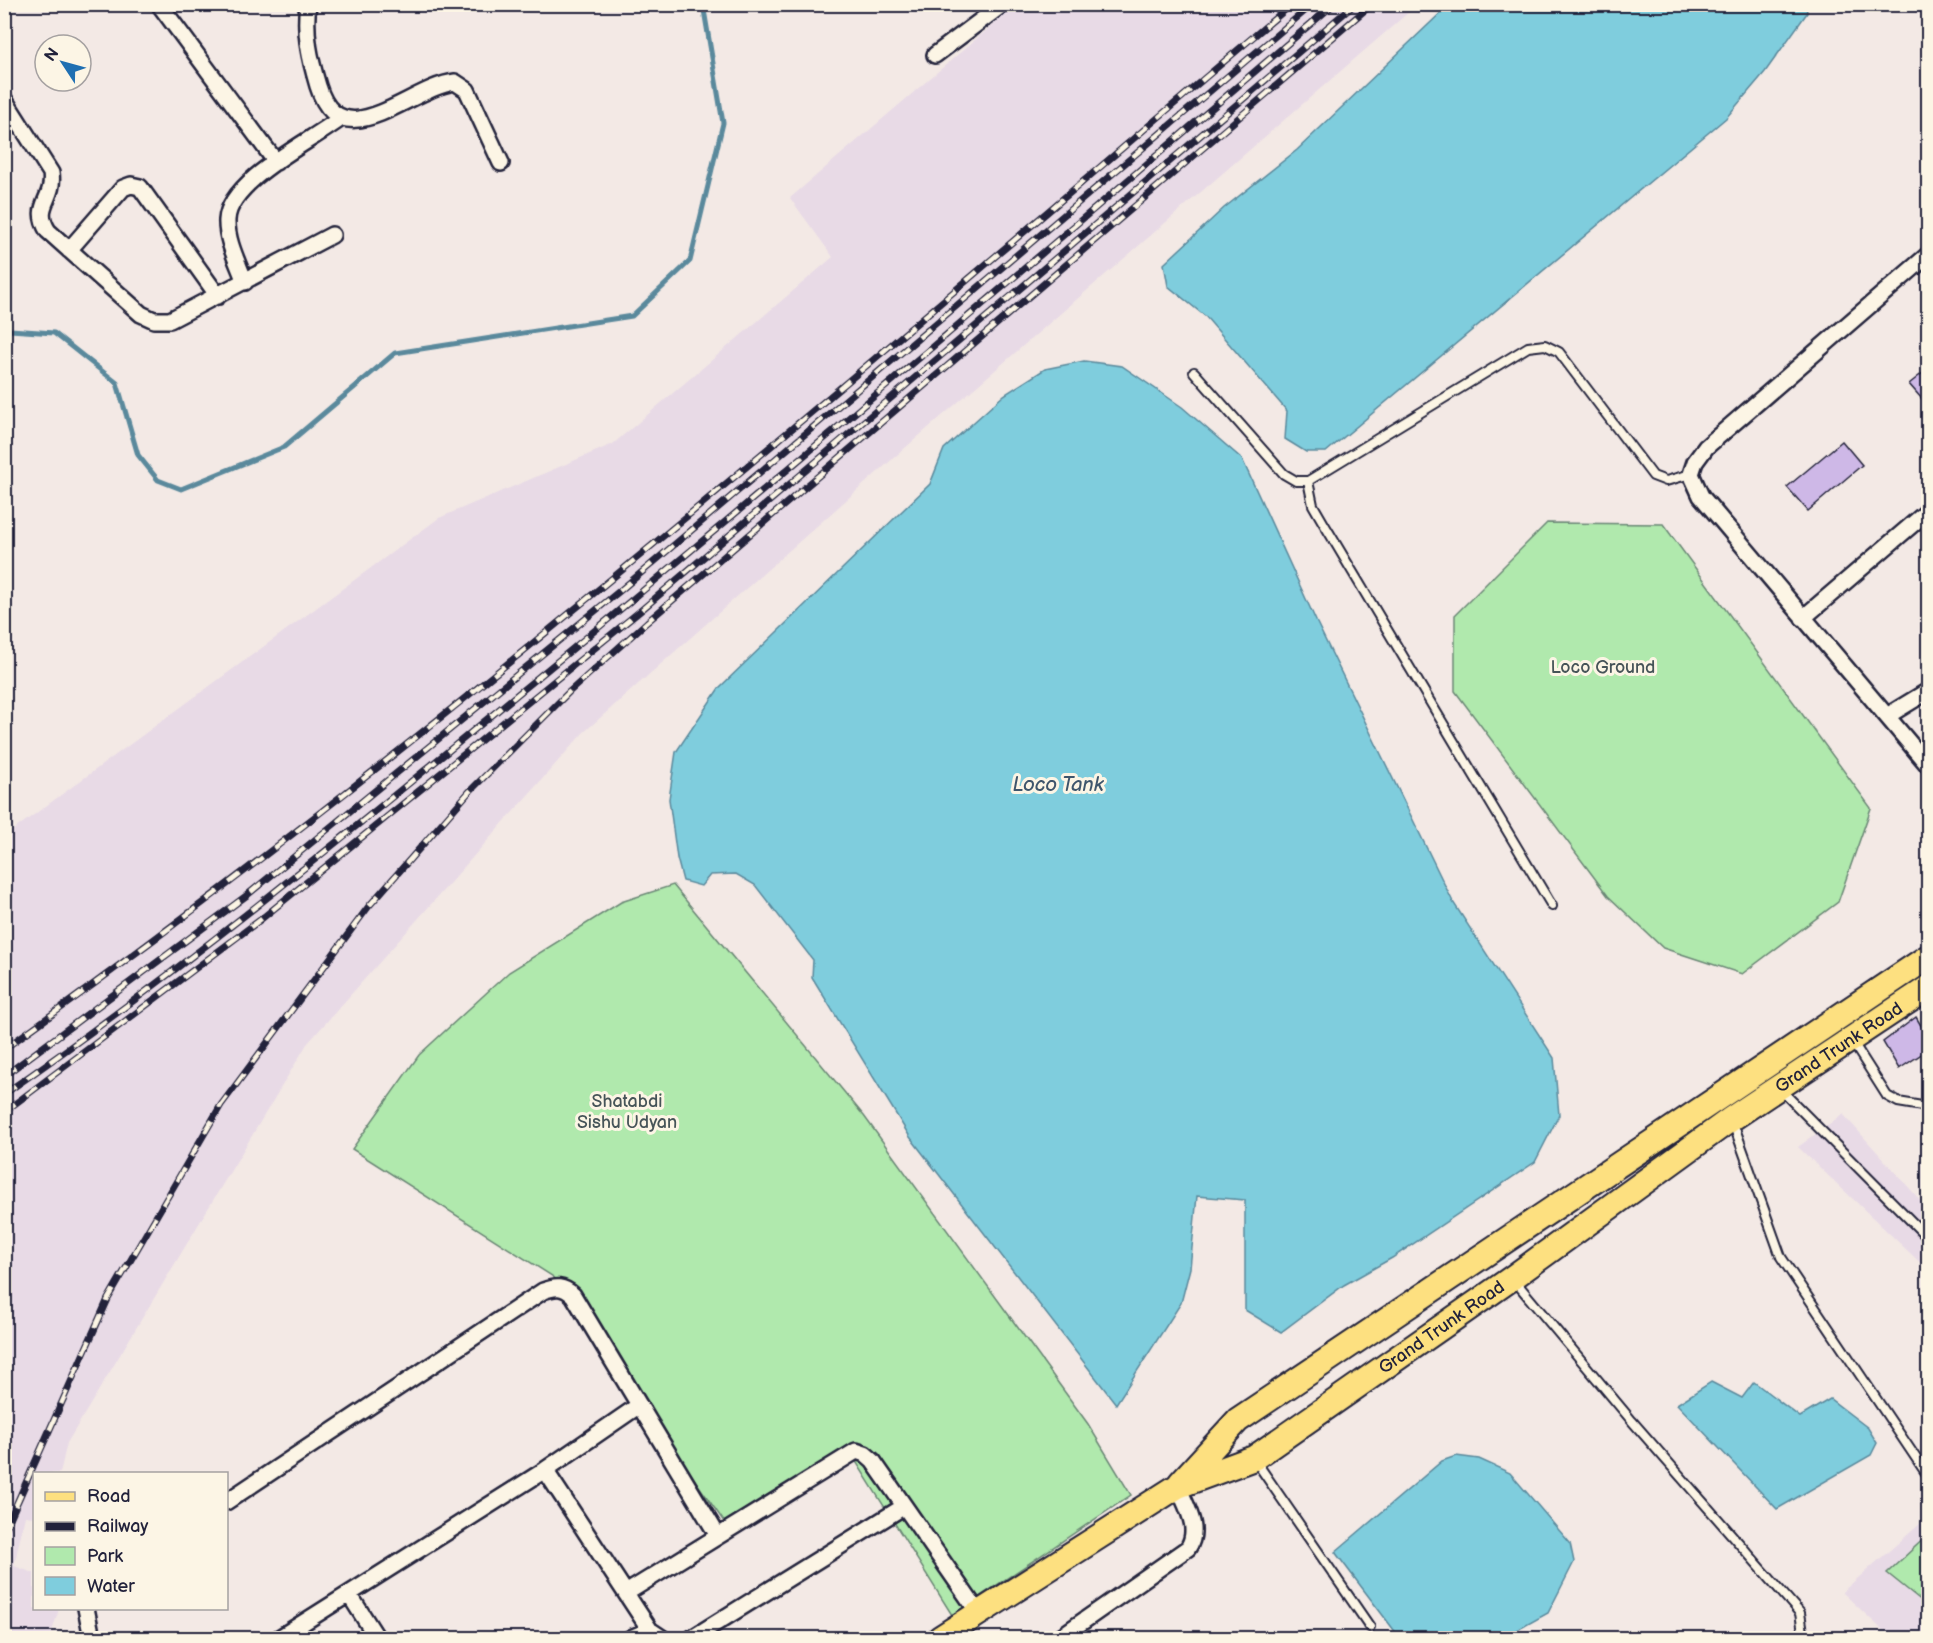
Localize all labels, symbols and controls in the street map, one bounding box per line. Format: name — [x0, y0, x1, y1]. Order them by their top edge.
north arrow — [33, 33, 93, 93]
text: N — [41, 45, 63, 66]
park label: Loco Ground — [1551, 657, 1655, 678]
water label: Loco Tank — [1013, 773, 1105, 797]
street label: Grand Trunk Road — [1771, 998, 1907, 1098]
park label: Shatabdi Sishu Udyan — [577, 1091, 677, 1133]
street label: Grand Trunk Road — [1375, 1276, 1509, 1379]
legend — [33, 1472, 228, 1610]
text: Road — [87, 1486, 131, 1507]
text: Railway — [87, 1516, 149, 1537]
text: Park — [87, 1546, 123, 1567]
text: Water — [87, 1576, 135, 1597]

